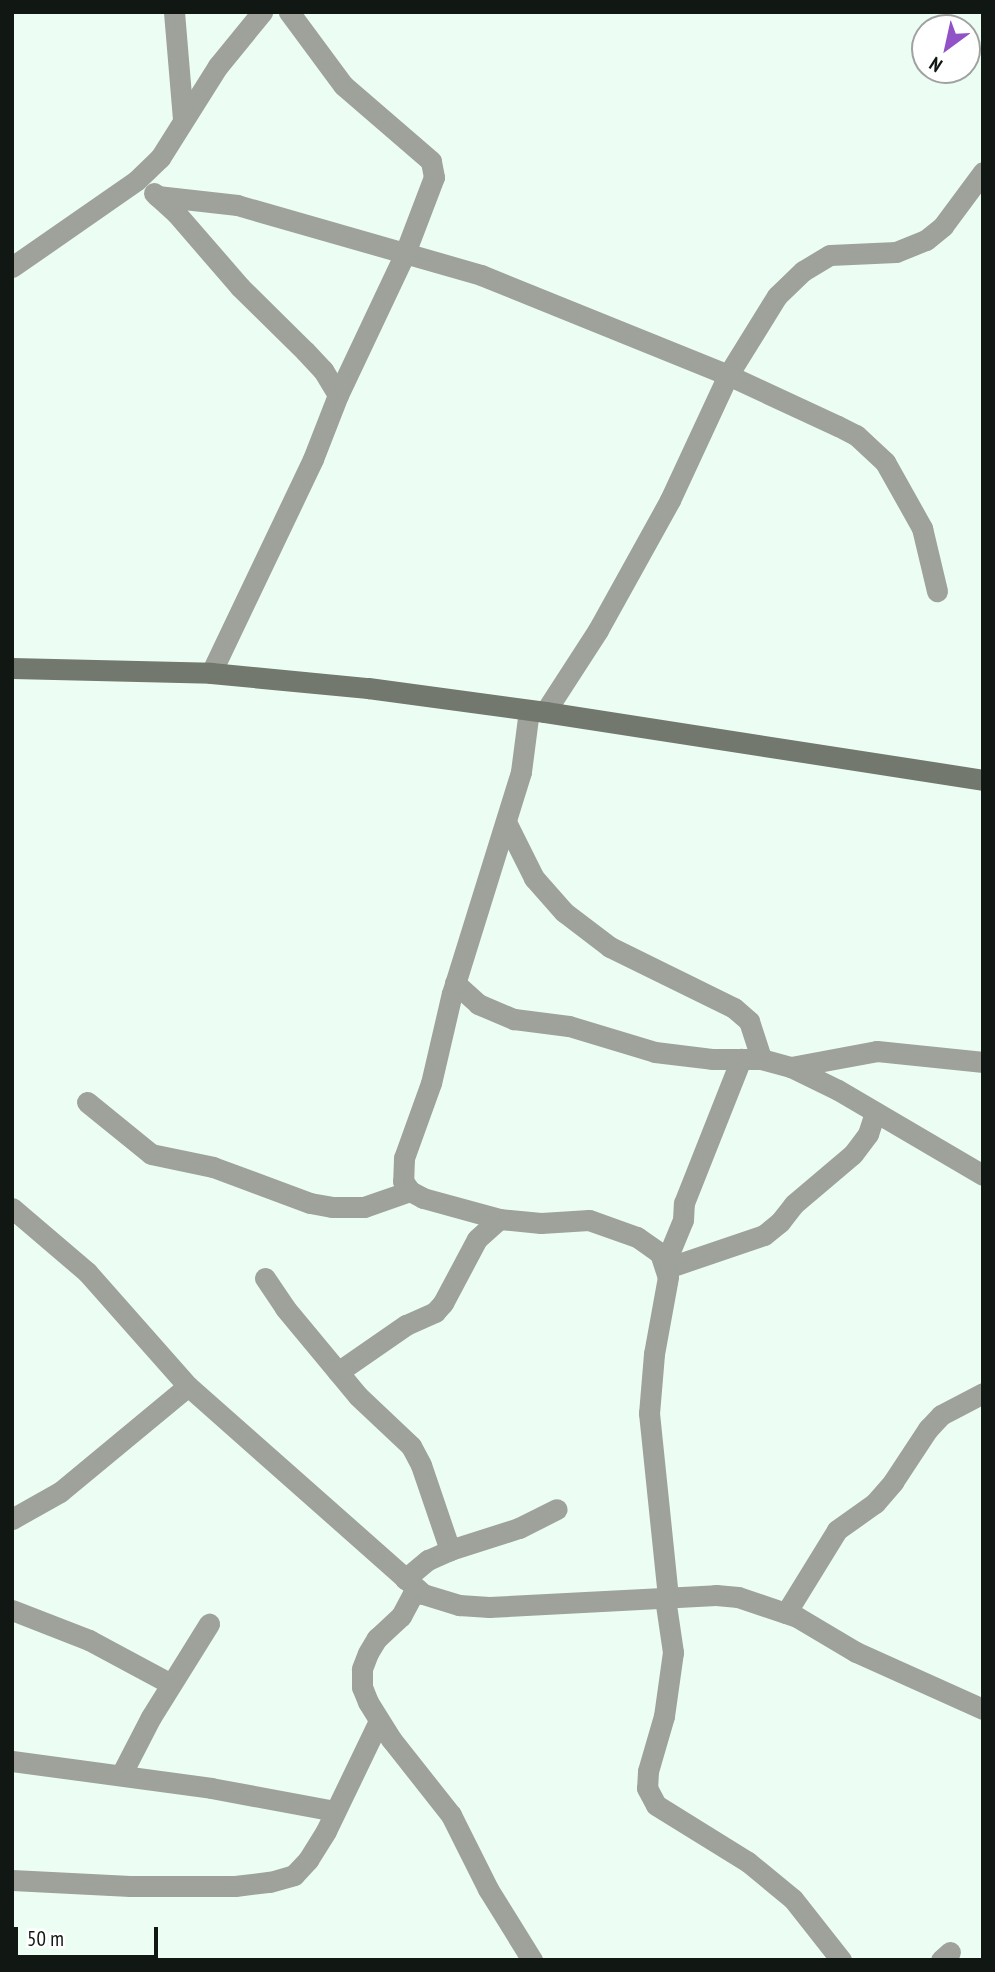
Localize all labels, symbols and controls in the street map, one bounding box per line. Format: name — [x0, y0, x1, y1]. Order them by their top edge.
north arrow — [911, 14, 981, 84]
text: N — [925, 52, 946, 78]
scale bar — [18, 1912, 161, 1956]
text: 50 m — [27, 1925, 64, 1952]

